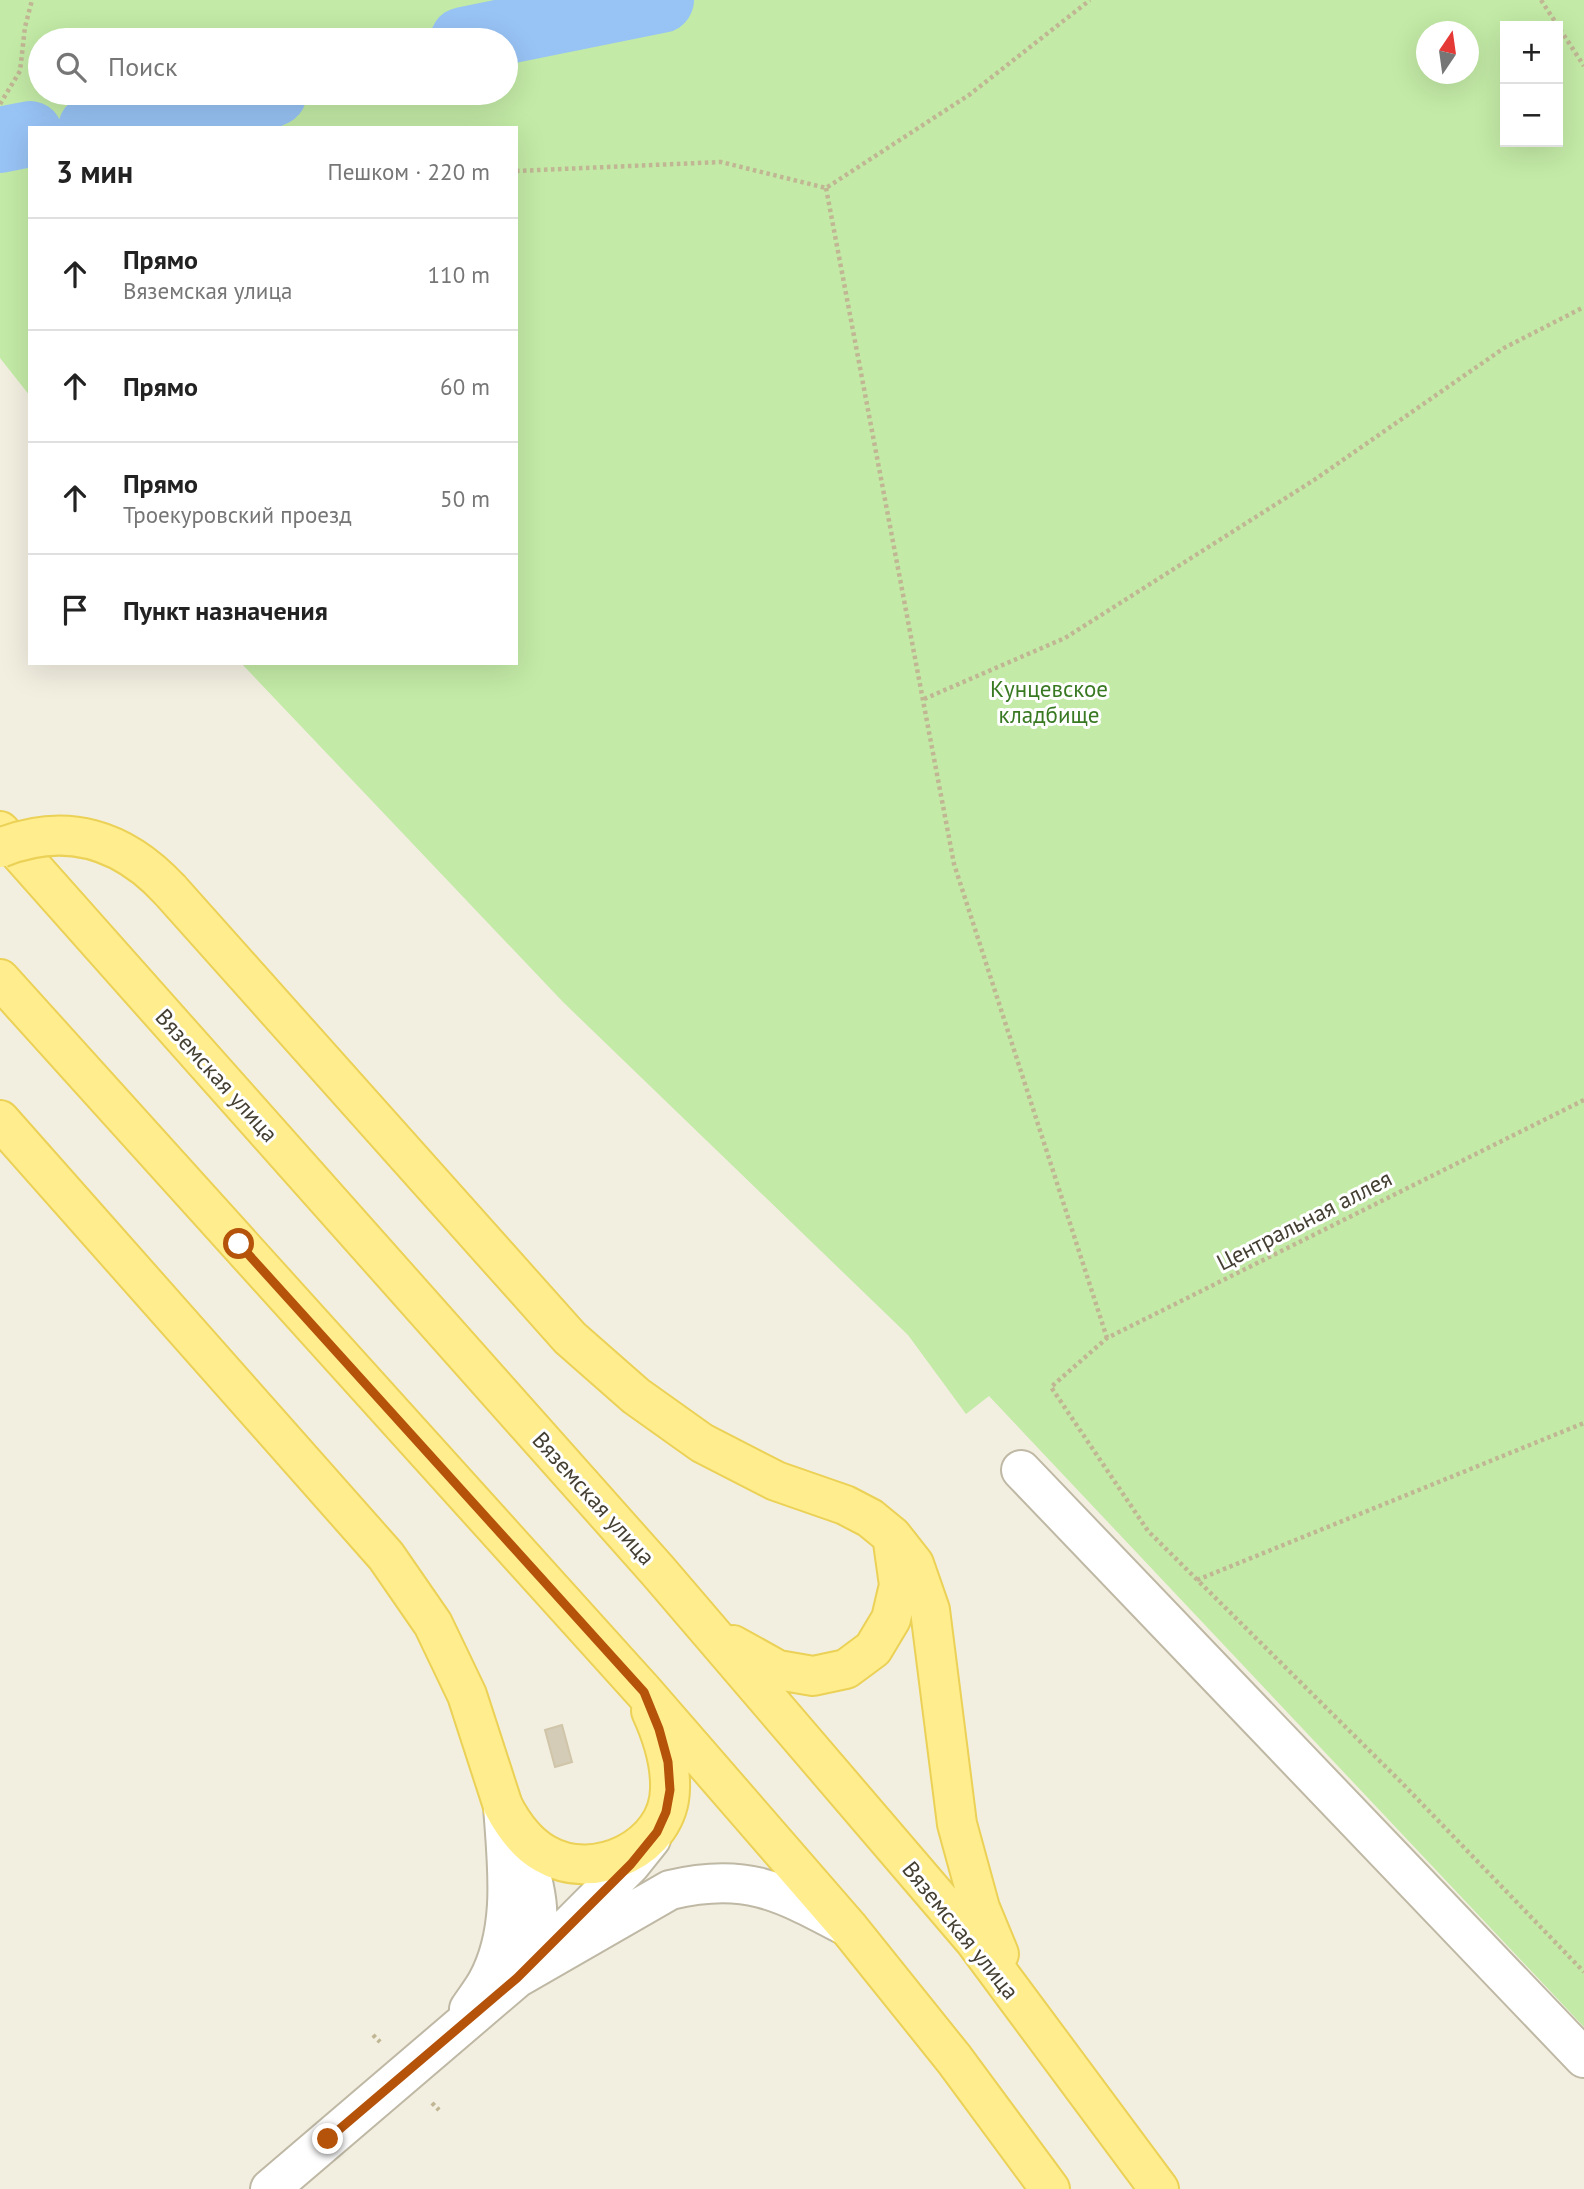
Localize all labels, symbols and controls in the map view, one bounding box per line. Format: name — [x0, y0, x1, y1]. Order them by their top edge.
north arrow — [1416, 21, 1479, 84]
map controls — [1500, 21, 1563, 147]
button: + — [1500, 21, 1563, 84]
search box — [28, 28, 518, 105]
icon: search — [52, 48, 90, 86]
text: Поиск — [108, 50, 177, 83]
button: − — [1500, 84, 1563, 147]
text: 3 мин — [56, 152, 133, 191]
text: Пешком · 220 m — [327, 157, 490, 186]
text: Прямо — [123, 243, 198, 276]
icon: ahead — [56, 255, 94, 293]
text: 110 m — [428, 260, 490, 289]
text: Вяземская улица — [123, 276, 292, 305]
icon: ahead — [56, 367, 94, 405]
text: Прямо — [123, 370, 198, 403]
text: 60 m — [440, 372, 490, 401]
text: Прямо — [123, 467, 198, 500]
icon: ahead — [56, 479, 94, 517]
text: 50 m — [440, 484, 490, 513]
text: Троекуровский проезд — [123, 500, 352, 529]
icon: arrive — [56, 591, 94, 629]
text: Пункт назначения — [123, 594, 328, 627]
park label: Кунцевское кладбище — [990, 674, 1108, 729]
street label: Вяземская улица — [150, 1002, 284, 1148]
street label: Центральная аллея — [1212, 1163, 1396, 1277]
route start — [223, 1228, 254, 1259]
street label: Вяземская улица — [527, 1425, 661, 1571]
street label: Вяземская улица — [896, 1855, 1026, 2005]
route end — [312, 2123, 343, 2154]

